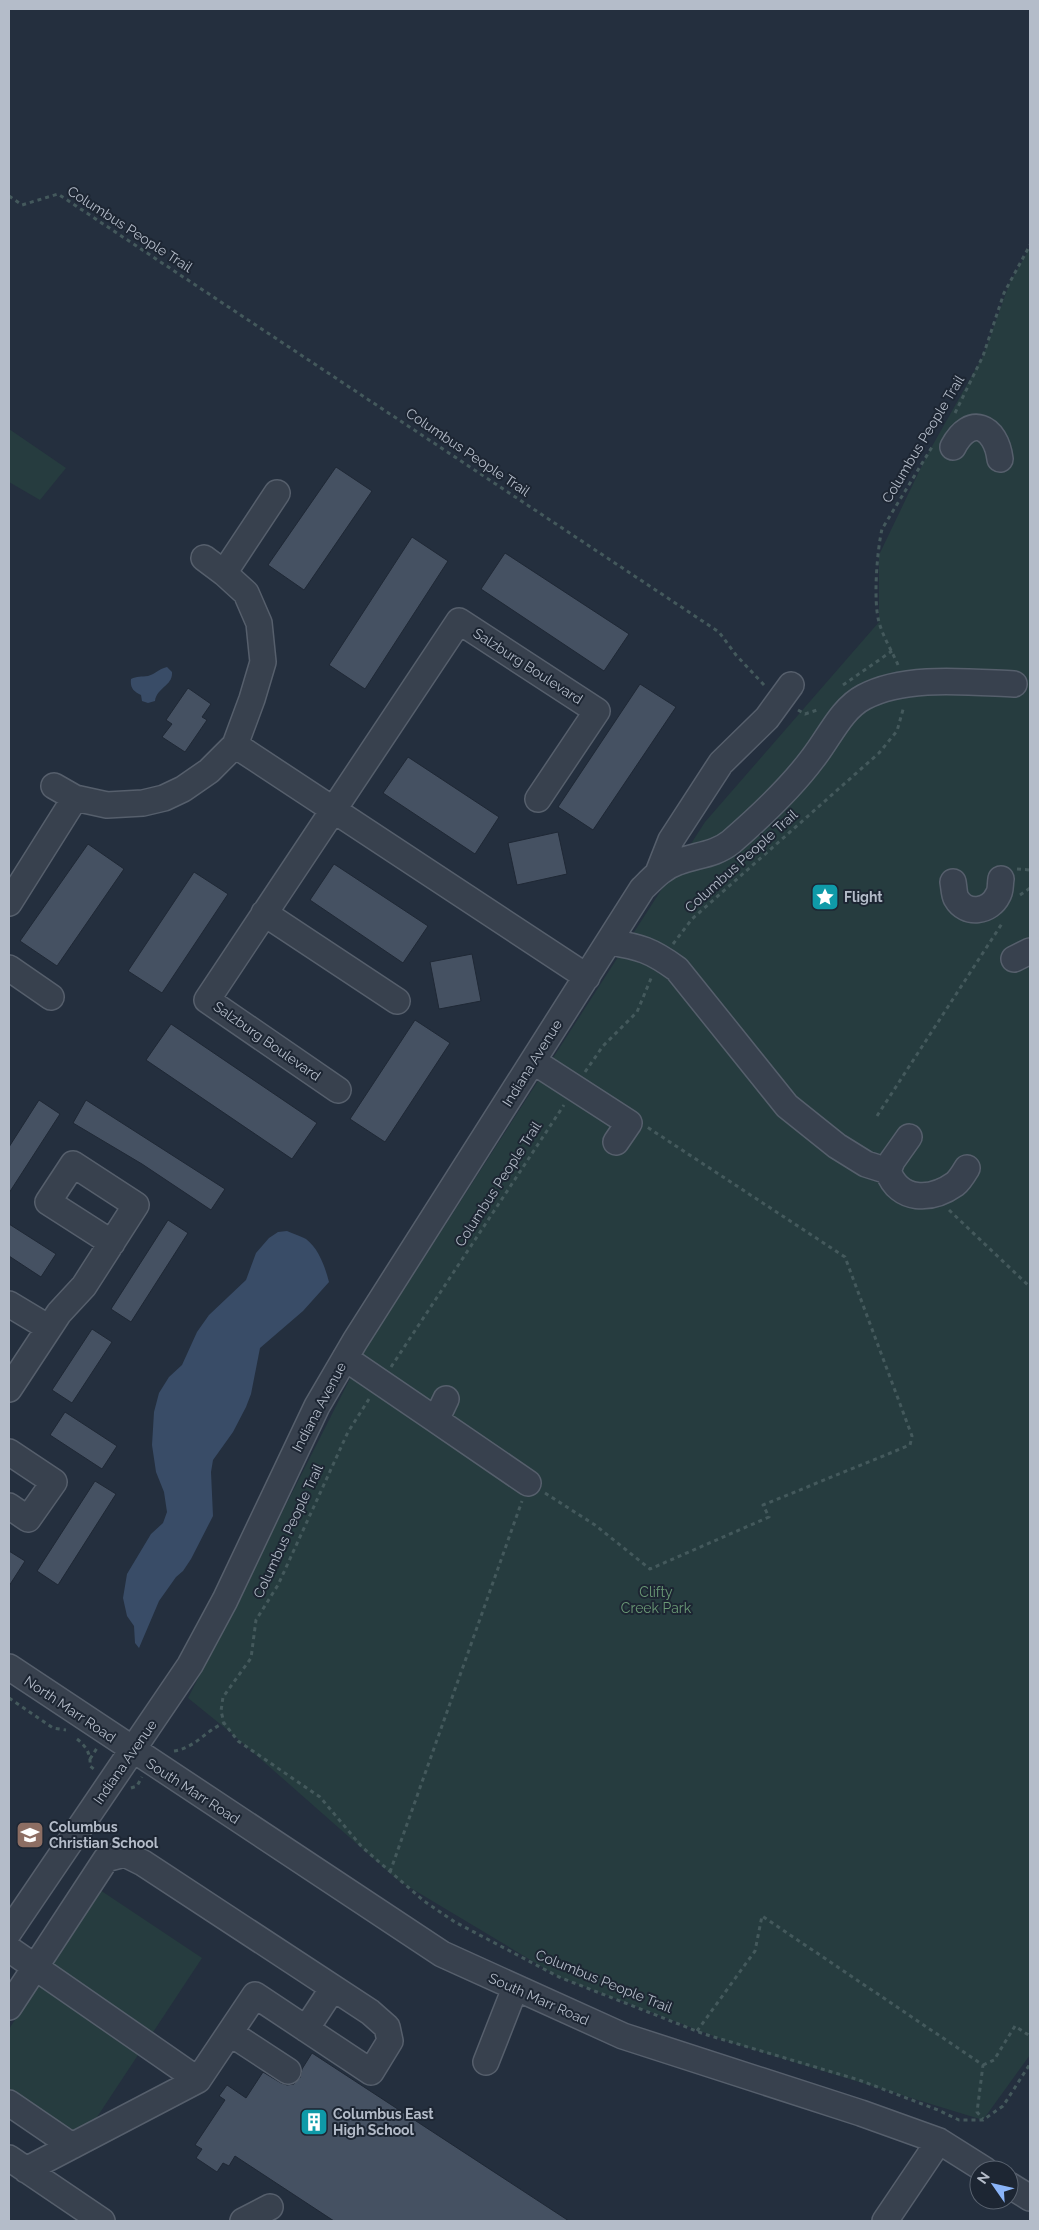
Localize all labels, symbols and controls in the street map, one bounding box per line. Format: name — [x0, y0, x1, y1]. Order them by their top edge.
street label: Columbus People Trail — [64, 183, 196, 276]
street label: Columbus People Trail — [879, 372, 968, 506]
street label: Columbus People Trail — [403, 405, 533, 500]
street label: Salzburg Boulevard — [470, 625, 586, 707]
street label: Columbus People Trail — [681, 806, 801, 916]
place icon: Flight — [810, 882, 840, 912]
place label: Flight — [844, 889, 883, 905]
street label: Salzburg Boulevard — [210, 998, 324, 1084]
street label: Indiana Avenue — [499, 1017, 565, 1109]
street label: Columbus People Trail — [452, 1118, 545, 1250]
street label: Indiana Avenue — [289, 1360, 349, 1454]
street label: Columbus People Trail — [250, 1461, 326, 1600]
park label: Clifty Creek Park — [621, 1584, 692, 1616]
street label: North Marr Road — [21, 1672, 119, 1746]
street label: Indiana Avenue — [90, 1717, 160, 1807]
street label: South Marr Road — [143, 1755, 243, 1827]
place label: Columbus Christian School — [49, 1819, 159, 1851]
school or university icon: Columbus Christian School — [15, 1820, 45, 1850]
street label: Columbus People Trail — [533, 1946, 675, 2016]
street label: South Marr Road — [486, 1970, 592, 2028]
place label: Columbus East High School — [333, 2106, 434, 2138]
building icon: Columbus East High School — [299, 2107, 329, 2137]
north arrow — [969, 2160, 1019, 2210]
text: N — [974, 2169, 993, 2187]

